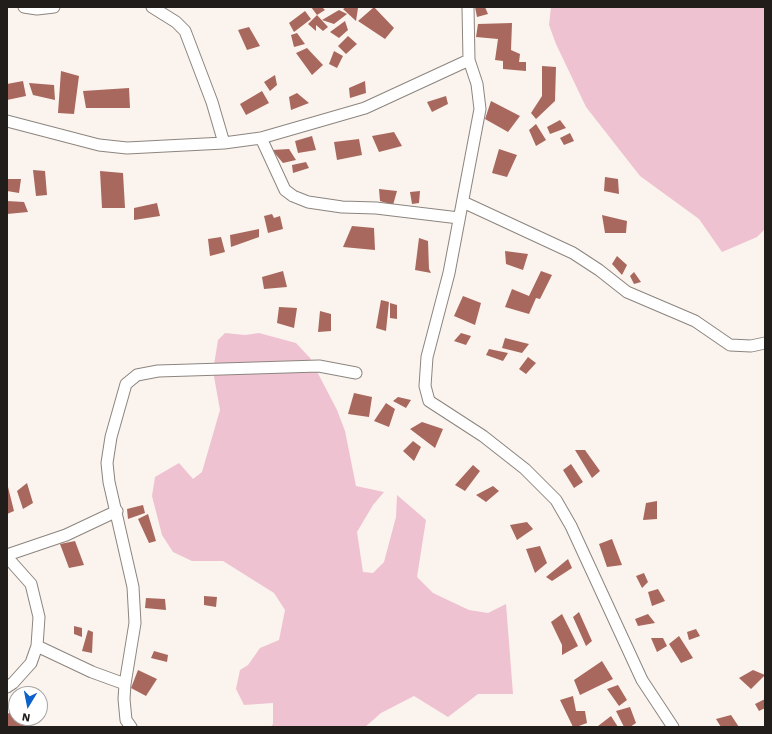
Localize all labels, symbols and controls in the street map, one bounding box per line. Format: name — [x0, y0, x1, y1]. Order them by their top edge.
north arrow — [8, 686, 48, 726]
text: N — [21, 710, 31, 724]

